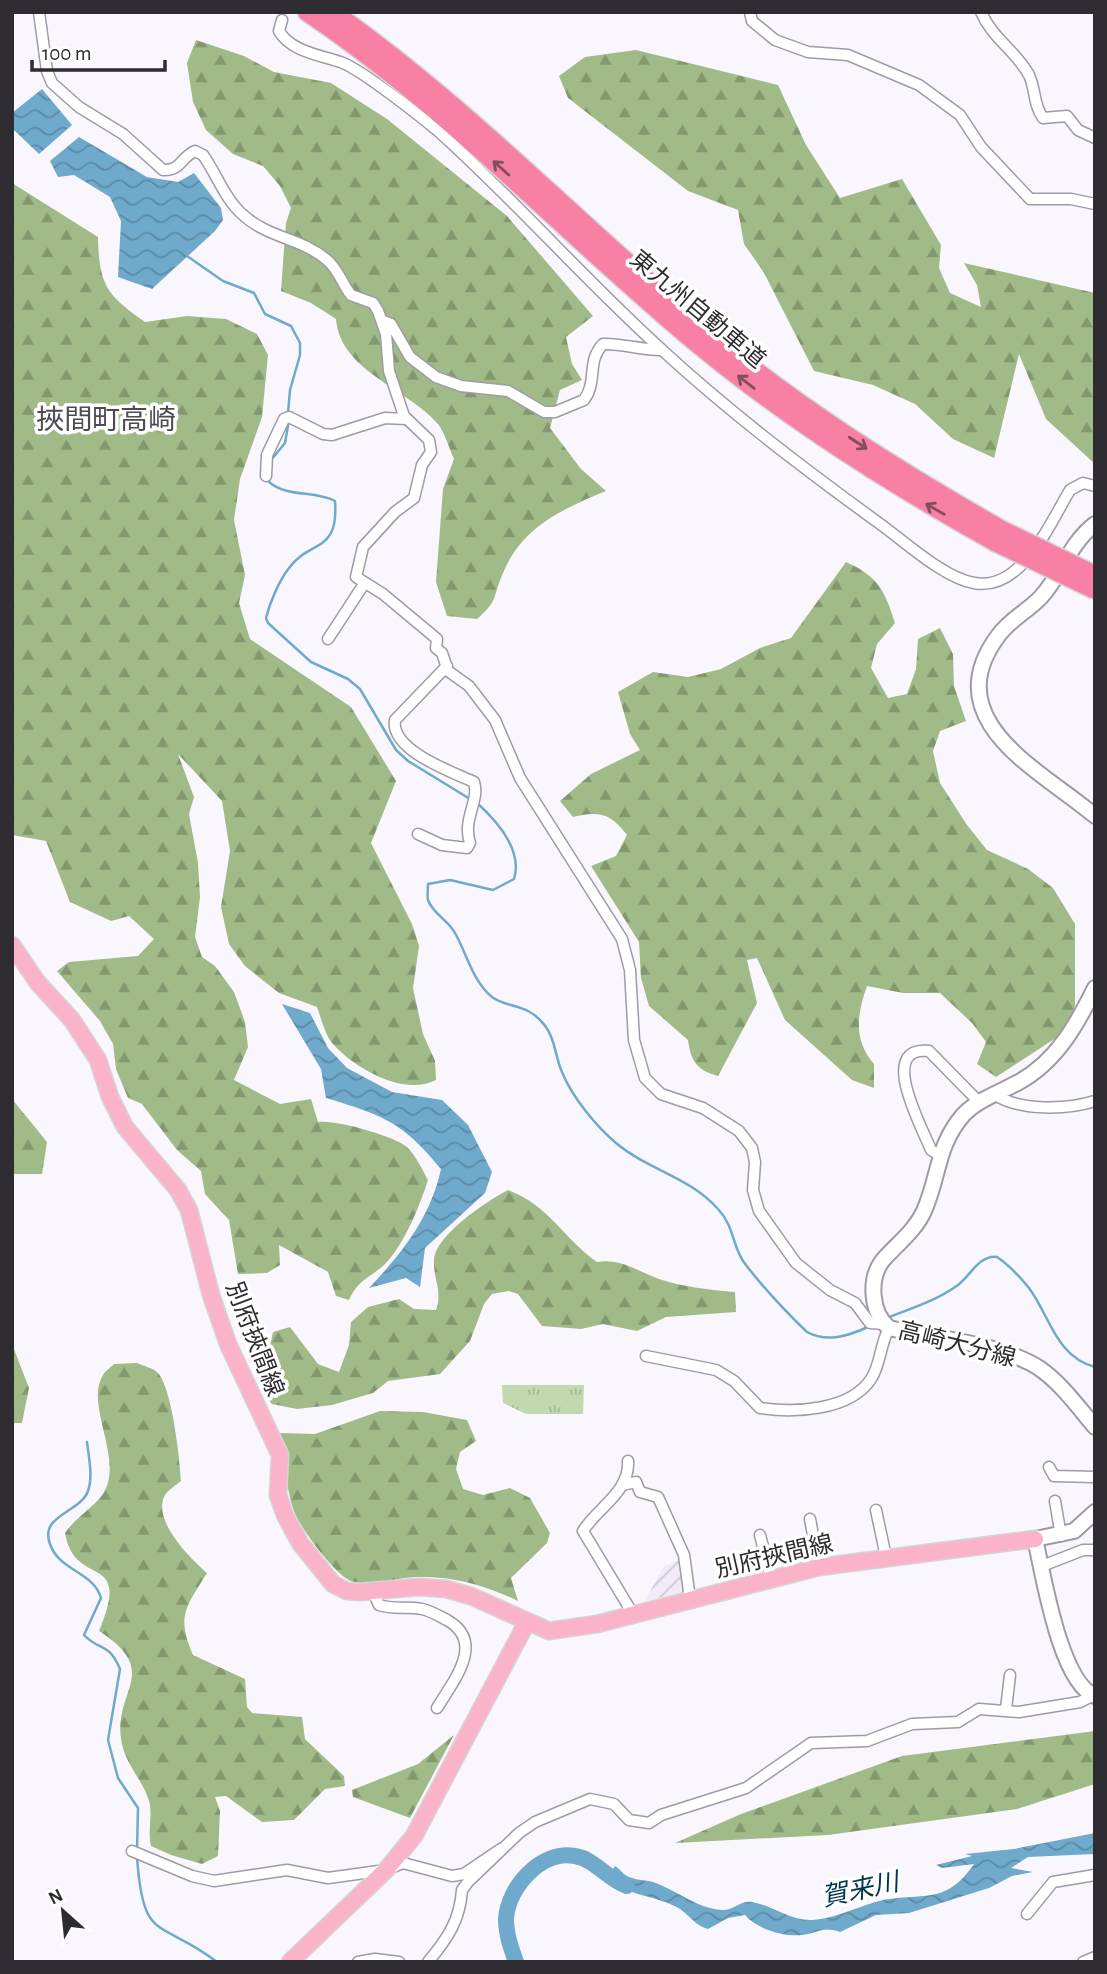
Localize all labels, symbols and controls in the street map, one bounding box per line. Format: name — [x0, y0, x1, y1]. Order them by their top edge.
scale bar — [32, 28, 164, 72]
text: 100 m — [42, 43, 92, 64]
one-way arrow — [492, 160, 510, 176]
street label: 東九州自動車道 — [625, 245, 771, 373]
one-way arrow — [738, 375, 756, 390]
district label: 挾間町高崎 — [36, 405, 176, 435]
one-way arrow — [848, 437, 868, 451]
one-way arrow — [926, 501, 946, 515]
street label: 別府挾間線 — [221, 1278, 289, 1400]
street label: 高崎大分線 — [896, 1317, 1018, 1371]
street label: 別府挾間線 — [713, 1530, 835, 1582]
water label: 賀来川 — [819, 1868, 904, 1911]
north arrow — [28, 1876, 98, 1946]
text: N — [46, 1886, 66, 1909]

